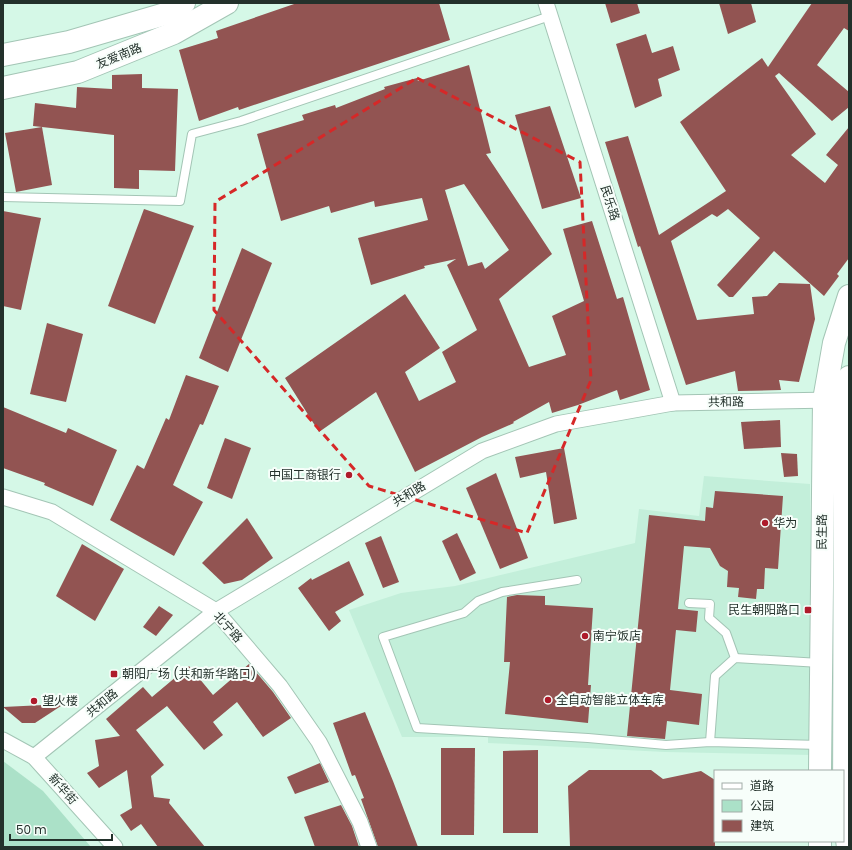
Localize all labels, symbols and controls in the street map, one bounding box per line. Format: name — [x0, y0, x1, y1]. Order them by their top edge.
street label: 友爱南路 — [93, 39, 144, 72]
street label: 民乐路 — [597, 183, 624, 223]
street label: 共和路 — [708, 393, 744, 410]
place label: 中国工商银行 — [269, 466, 341, 483]
marker: 中国工商银行 — [344, 470, 354, 480]
street label: 共和路 — [389, 477, 429, 510]
place label: 华为 — [773, 514, 797, 531]
street label: 民生路 — [813, 514, 830, 550]
marker: 华为 — [760, 518, 770, 528]
place label: 民生朝阳路口 — [728, 601, 800, 618]
marker: 民生朝阳路口 — [803, 605, 813, 615]
street label: 北宁路 — [210, 608, 247, 646]
place label: 南宁饭店 — [593, 627, 641, 644]
marker: 南宁饭店 — [580, 631, 590, 641]
place label: 朝阳广场 (共和新华路口) — [122, 665, 256, 682]
marker: 朝阳广场 (共和新华路口) — [109, 669, 119, 679]
street label: 共和路 — [82, 685, 121, 721]
place label: 全自动智能立体车库 — [556, 691, 664, 708]
place label: 望火楼 — [42, 692, 78, 709]
marker: 全自动智能立体车库 — [543, 695, 553, 705]
marker: 望火楼 — [29, 696, 39, 706]
street label: 新华街 — [45, 770, 82, 808]
legend — [714, 770, 844, 842]
text: 道路 — [750, 777, 774, 794]
text: 公园 — [750, 797, 774, 814]
scale bar — [10, 816, 112, 842]
text: 建筑 — [750, 817, 774, 834]
text: 50 m — [16, 821, 47, 838]

